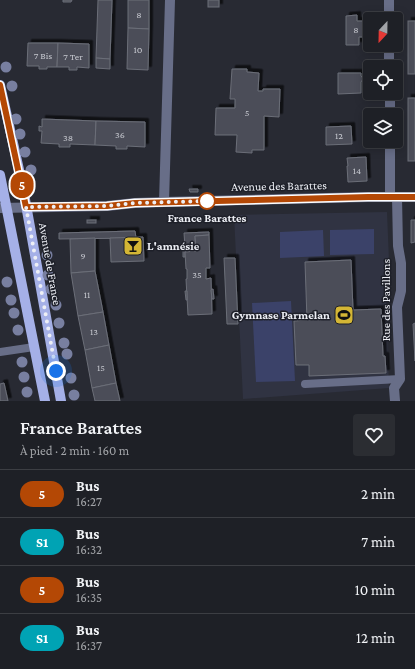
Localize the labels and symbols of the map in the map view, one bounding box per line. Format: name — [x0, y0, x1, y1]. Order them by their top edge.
house number: 8 — [136, 9, 142, 20]
north arrow — [363, 12, 403, 52]
house number: 8 — [353, 24, 359, 35]
house number: 10 — [134, 44, 143, 55]
house number: 7 Bis — [34, 50, 52, 61]
house number: 7 Ter — [63, 51, 83, 62]
house number: 5 — [245, 107, 250, 118]
house number: 36 — [115, 129, 125, 140]
house number: 12 — [335, 130, 343, 141]
house number: 38 — [63, 132, 73, 143]
house number: 14 — [353, 165, 361, 176]
line badge: 5 — [9, 172, 35, 198]
street label: Avenue des Barattes — [231, 178, 327, 194]
marker: France Barattes — [198, 192, 216, 210]
place label: France Barattes — [168, 211, 247, 225]
street label: Avenue de France — [36, 222, 64, 306]
bar icon: L'amnésie — [122, 235, 144, 257]
place label: L'amnésie — [147, 239, 200, 253]
house number: 9 — [80, 250, 86, 261]
street label: Rue des Pavillons — [379, 259, 393, 341]
house number: 35 — [192, 269, 202, 280]
house number: 11 — [84, 289, 90, 300]
sports icon: Gymnase Parmelan — [333, 304, 355, 326]
place label: Gymnase Parmelan — [232, 308, 330, 322]
house number: 13 — [90, 326, 98, 337]
your location — [46, 361, 66, 381]
house number: 15 — [97, 362, 105, 373]

